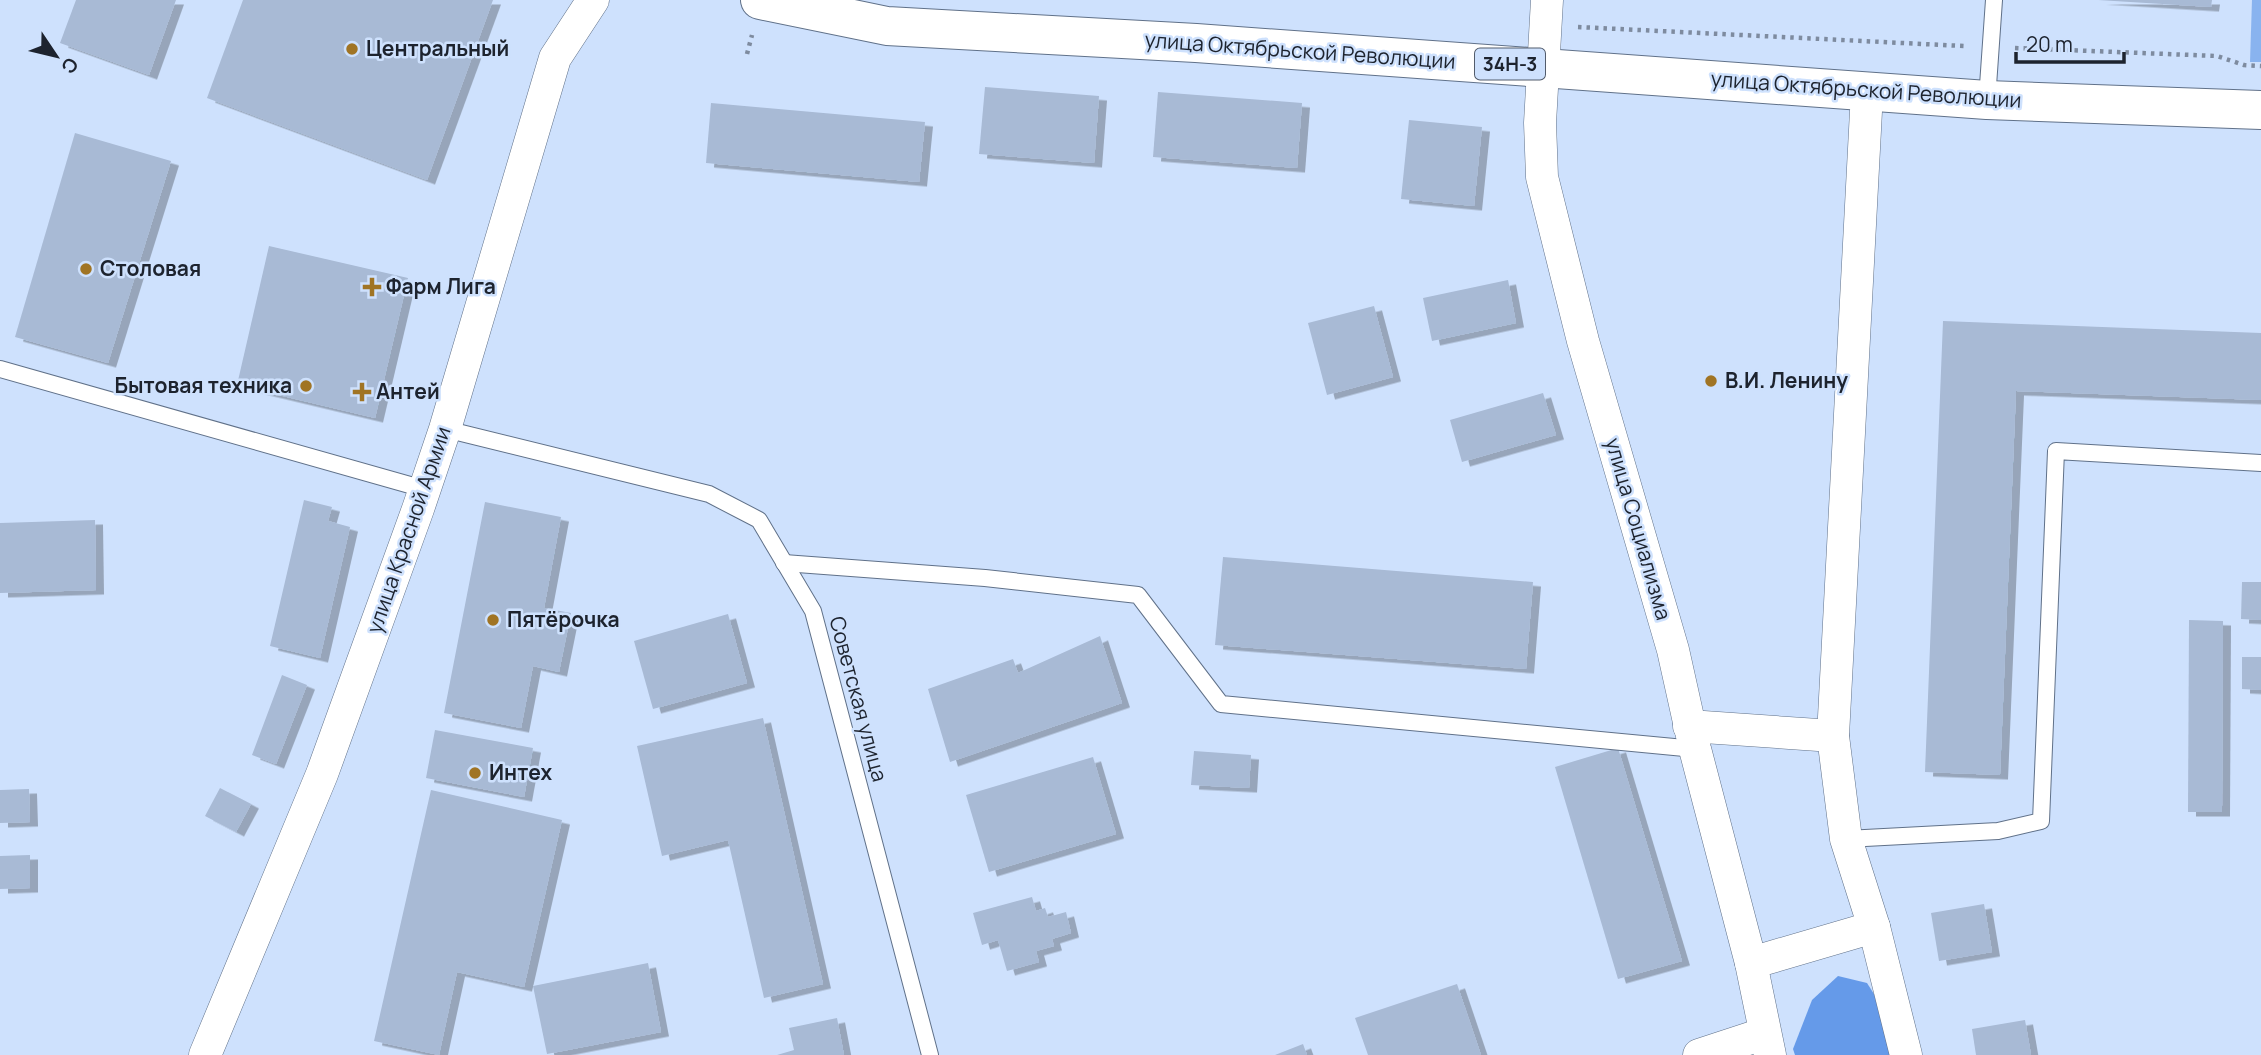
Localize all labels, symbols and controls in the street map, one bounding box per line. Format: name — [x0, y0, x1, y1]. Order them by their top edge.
north arrow — [21, 21, 91, 91]
scale bar — [2016, 21, 2124, 65]
street label: улица Октябрьской Революции — [1144, 25, 1456, 75]
text: 20 m — [2026, 30, 2073, 58]
place label: Центральный — [366, 34, 509, 62]
marker: Центральный — [344, 41, 360, 57]
road number: 34Н-3 — [1475, 48, 1545, 80]
text: С — [55, 53, 85, 79]
street label: улица Октябрьской Революции — [1710, 64, 2022, 114]
place label: Столовая — [100, 254, 201, 282]
marker: Столовая — [78, 261, 94, 277]
place label: Фарм Лига — [386, 272, 496, 300]
marker: Фарм Лига — [364, 279, 380, 295]
place label: В.И. Ленину — [1725, 366, 1848, 394]
place label: Бытовая техника — [115, 371, 292, 399]
marker: В.И. Ленину — [1703, 373, 1719, 389]
place label: Антей — [376, 377, 440, 405]
marker: Бытовая техника — [298, 378, 314, 394]
marker: Антей — [354, 384, 370, 400]
street label: улица Красной Армии — [360, 423, 457, 637]
street label: улица Социализма — [1600, 434, 1678, 623]
place label: Пятёрочка — [507, 605, 620, 633]
marker: Пятёрочка — [485, 612, 501, 628]
street label: Советская улица — [823, 613, 895, 785]
place label: Интех — [489, 758, 553, 786]
marker: Интех — [467, 765, 483, 781]

